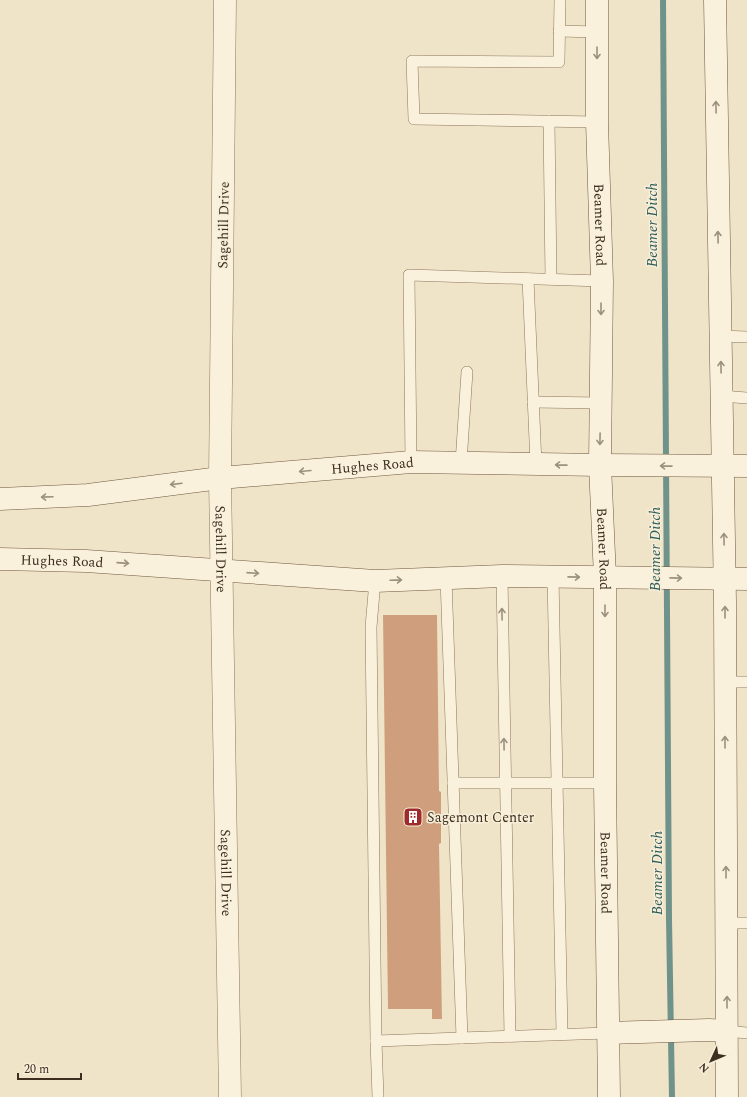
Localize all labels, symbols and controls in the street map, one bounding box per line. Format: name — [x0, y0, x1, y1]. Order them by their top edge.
one-way arrow — [593, 46, 601, 59]
one-way arrow — [712, 101, 720, 114]
street label: Sagehill Drive — [212, 181, 235, 269]
water label: Beamer Ditch — [641, 182, 664, 267]
street label: Beamer Road — [588, 183, 612, 267]
one-way arrow — [714, 231, 722, 244]
one-way arrow — [597, 302, 605, 315]
one-way arrow — [717, 361, 725, 374]
one-way arrow — [596, 432, 604, 445]
street label: Hughes Road — [330, 452, 415, 480]
one-way arrow — [555, 461, 568, 468]
one-way arrow — [660, 462, 673, 470]
one-way arrow — [299, 467, 312, 474]
one-way arrow — [170, 480, 183, 488]
one-way arrow — [41, 493, 54, 500]
street label: Sagehill Drive — [209, 505, 232, 593]
water label: Beamer Ditch — [644, 506, 667, 591]
street label: Beamer Road — [591, 507, 615, 590]
one-way arrow — [720, 533, 728, 546]
street label: Hughes Road — [20, 549, 104, 573]
one-way arrow — [116, 560, 129, 567]
one-way arrow — [246, 569, 259, 576]
one-way arrow — [567, 573, 580, 581]
one-way arrow — [669, 574, 682, 582]
one-way arrow — [389, 576, 402, 584]
one-way arrow — [601, 604, 609, 617]
one-way arrow — [721, 606, 729, 619]
one-way arrow — [499, 608, 506, 621]
one-way arrow — [721, 736, 729, 749]
one-way arrow — [500, 738, 508, 751]
building icon: Sagemont Center — [402, 806, 424, 828]
place label: Sagemont Center — [427, 807, 535, 828]
street label: Sagehill Drive — [215, 829, 237, 917]
water label: Beamer Ditch — [646, 830, 669, 915]
street label: Beamer Road — [595, 831, 617, 914]
one-way arrow — [722, 866, 730, 879]
one-way arrow — [723, 996, 731, 1009]
north arrow — [691, 1041, 731, 1081]
scale bar — [18, 1055, 81, 1081]
text: N — [695, 1058, 713, 1077]
text: 20 m — [24, 1060, 49, 1079]

